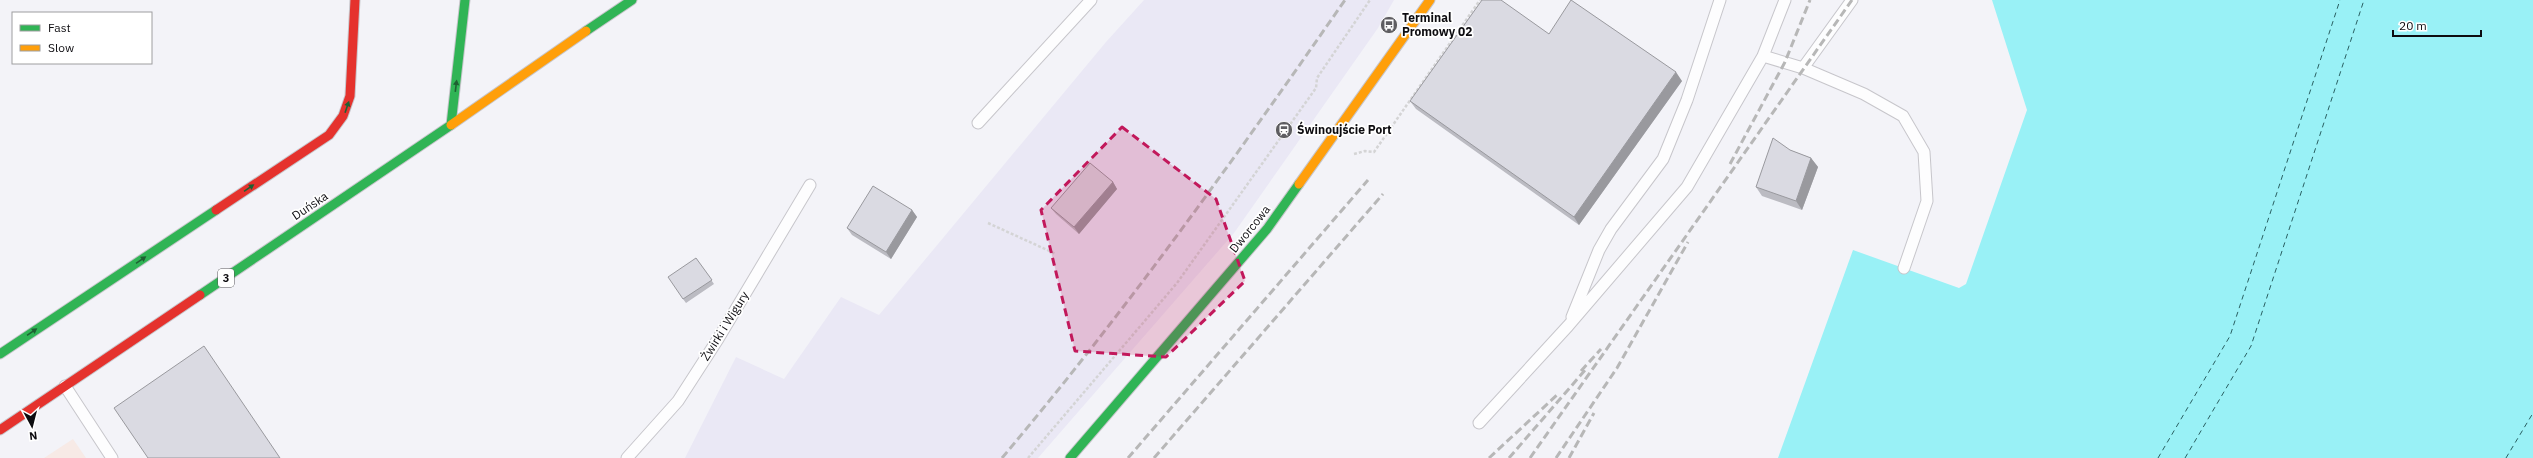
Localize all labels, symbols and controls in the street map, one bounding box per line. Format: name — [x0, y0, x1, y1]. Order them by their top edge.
place label: Terminal Promowy 02 — [1402, 10, 1472, 39]
legend — [12, 12, 152, 64]
scale bar — [2393, 12, 2481, 38]
bus stop icon: Terminal Promowy 02 — [1379, 15, 1399, 35]
text: 20 m — [2399, 18, 2427, 33]
text: Fast — [48, 20, 71, 35]
text: Slow — [48, 40, 74, 55]
one-way arrow — [453, 80, 459, 92]
one-way arrow — [344, 100, 350, 112]
station icon: Świnoujście Port — [1274, 120, 1294, 140]
place label: Świnoujście Port — [1297, 121, 1392, 137]
one-way arrow — [243, 185, 255, 192]
street label: Duńska — [289, 188, 331, 223]
street label: Dworcowa — [1226, 202, 1274, 255]
one-way arrow — [135, 257, 147, 264]
road number: 3 — [218, 269, 234, 287]
street label: Żwirki i Wigury — [697, 288, 752, 363]
one-way arrow — [27, 329, 38, 336]
north arrow — [12, 406, 52, 446]
text: N — [28, 428, 38, 443]

